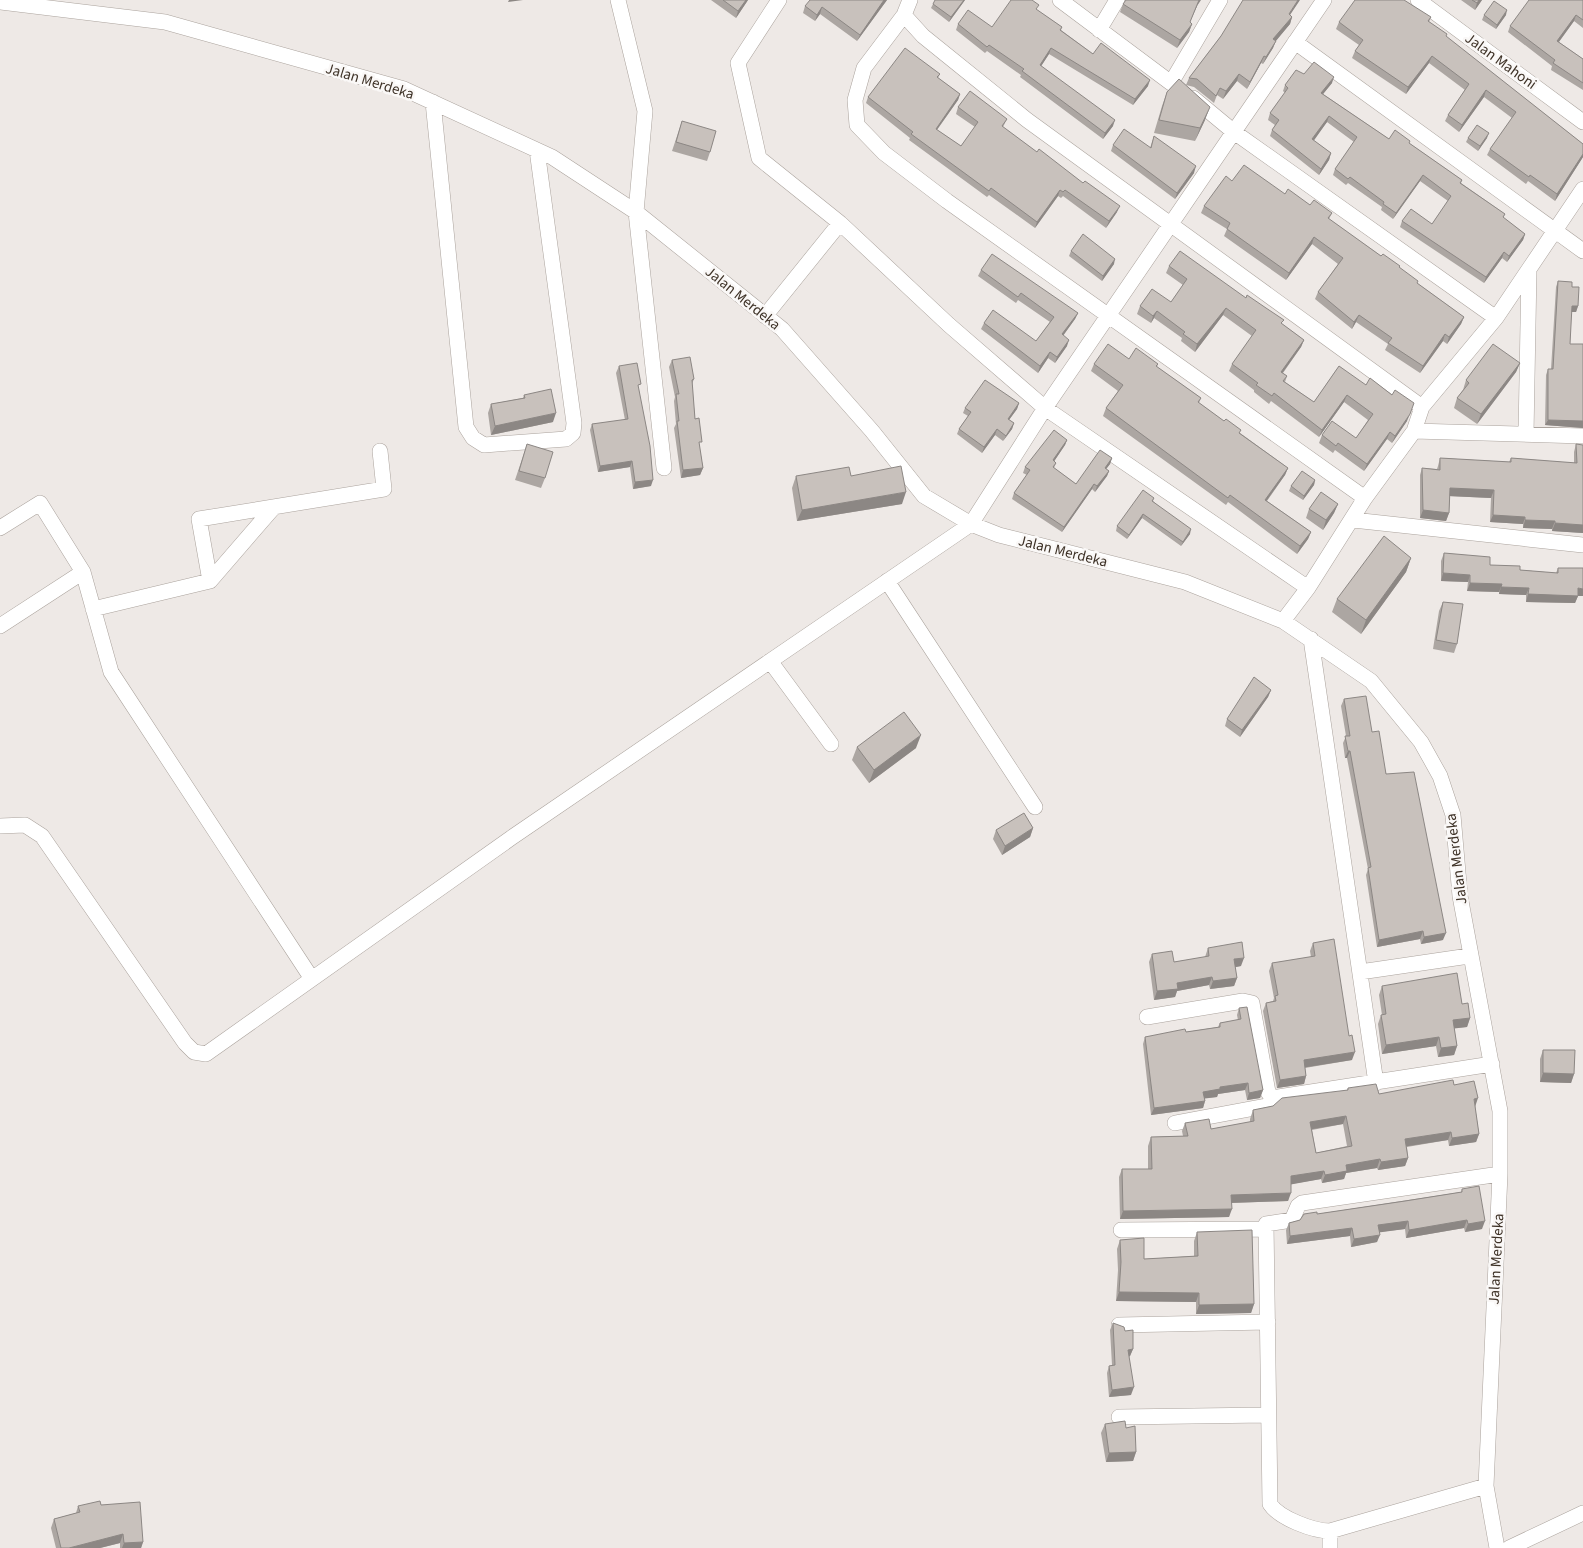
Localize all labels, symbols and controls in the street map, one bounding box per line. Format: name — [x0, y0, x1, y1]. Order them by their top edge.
street label: Jalan Mahoni — [1461, 28, 1541, 95]
street label: Jalan Merdeka — [323, 58, 417, 105]
street label: Jalan Merdeka — [701, 261, 785, 335]
street label: Jalan Merdeka — [1016, 530, 1110, 573]
street label: Jalan Merdeka — [1441, 812, 1472, 906]
street label: Jalan Merdeka — [1484, 1213, 1509, 1305]

